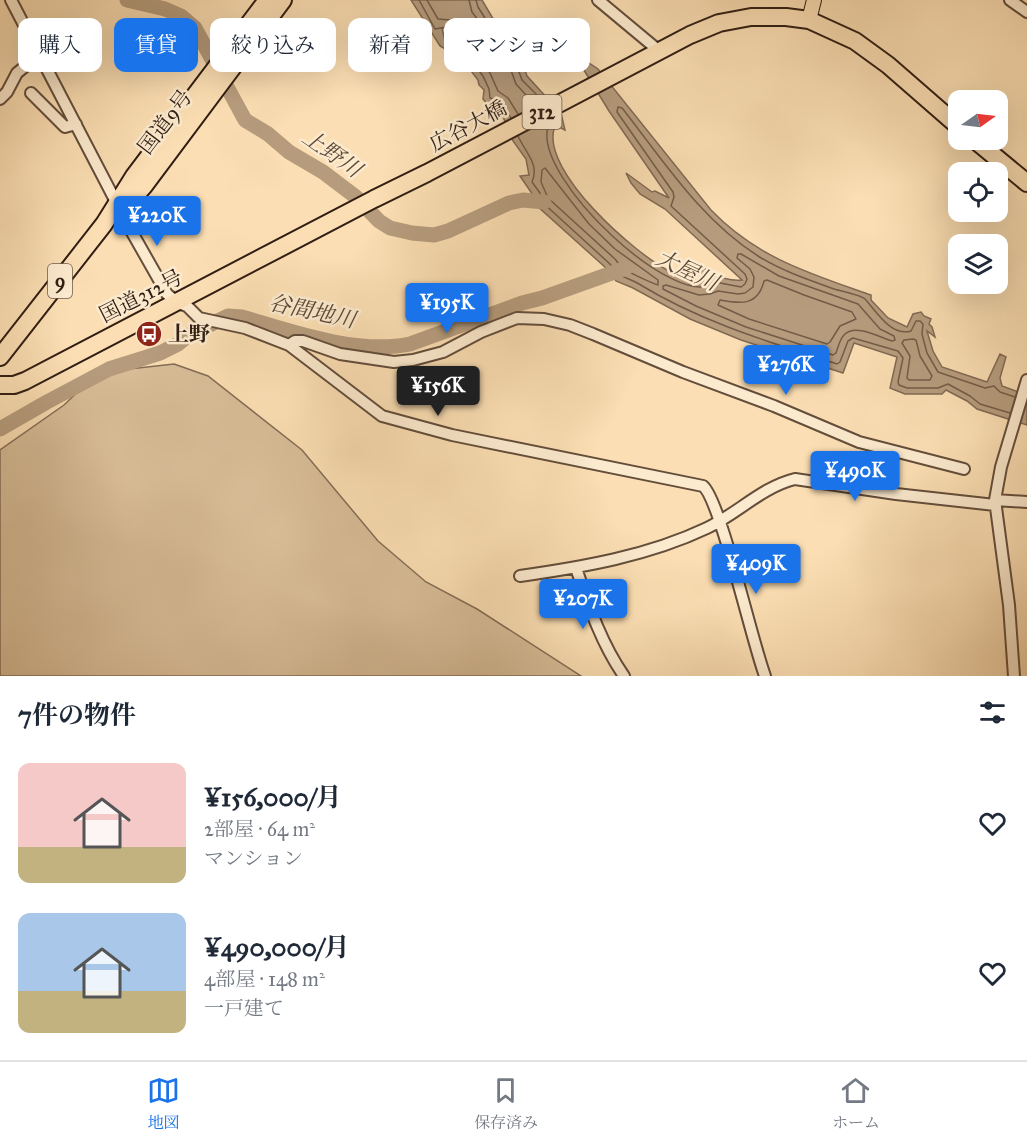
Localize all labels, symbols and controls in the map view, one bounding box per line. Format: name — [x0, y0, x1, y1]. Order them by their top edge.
chip: 購入 — [18, 18, 102, 72]
chip: 賃貸 — [114, 18, 198, 72]
chip: 絞り込み — [210, 18, 336, 72]
chip: 新着 — [348, 18, 432, 72]
chip: マンション — [444, 18, 590, 72]
street label: 国道9号 — [132, 85, 198, 159]
north arrow — [948, 90, 1008, 150]
map controls — [948, 90, 1008, 294]
street label: 広谷大橋 — [425, 95, 511, 157]
road number: 312 — [522, 95, 562, 129]
water label: 上野川 — [297, 123, 368, 184]
button: locate — [948, 162, 1008, 222]
pin: ¥220K — [115, 196, 199, 247]
text: ¥220K — [128, 203, 186, 227]
button: layers — [948, 234, 1008, 294]
water label: 大屋川 — [651, 244, 724, 297]
road number: 9 — [48, 264, 72, 298]
street label: 国道312号 — [95, 264, 187, 328]
pin: ¥195K — [405, 283, 489, 334]
water label: 谷間地川 — [266, 289, 360, 334]
text: ¥195K — [419, 290, 475, 314]
bus stop icon: 上野 — [134, 319, 164, 349]
place label: 上野 — [168, 321, 210, 347]
pin: ¥276K — [744, 345, 828, 396]
text: ¥276K — [757, 352, 815, 376]
pin: ¥156K — [396, 366, 480, 417]
text: ¥156K — [411, 373, 465, 397]
pin: ¥490K — [813, 451, 897, 502]
text: ¥490K — [825, 458, 885, 482]
pin: ¥409K — [714, 544, 798, 595]
text: ¥409K — [726, 551, 786, 575]
pin: ¥207K — [541, 579, 625, 630]
text: ¥207K — [553, 586, 613, 610]
icon: filters — [976, 696, 1009, 729]
text: 7件の物件 — [18, 699, 136, 731]
text: ¥156,000/月 — [204, 781, 342, 813]
icon: home — [66, 787, 138, 859]
icon: heart — [976, 807, 1009, 840]
text: 2部屋 · 64 m² — [204, 817, 315, 841]
text: マンション — [204, 846, 303, 870]
text: ¥490,000/月 — [204, 931, 350, 963]
icon: home — [66, 937, 138, 1009]
icon: heart — [976, 957, 1009, 990]
text: 4部屋 · 148 m² — [204, 967, 325, 991]
text: 一戸建て — [204, 996, 284, 1020]
tab: 地図 — [147, 1074, 180, 1133]
tab: 保存済み — [474, 1074, 538, 1133]
tab: ホーム — [832, 1074, 880, 1133]

